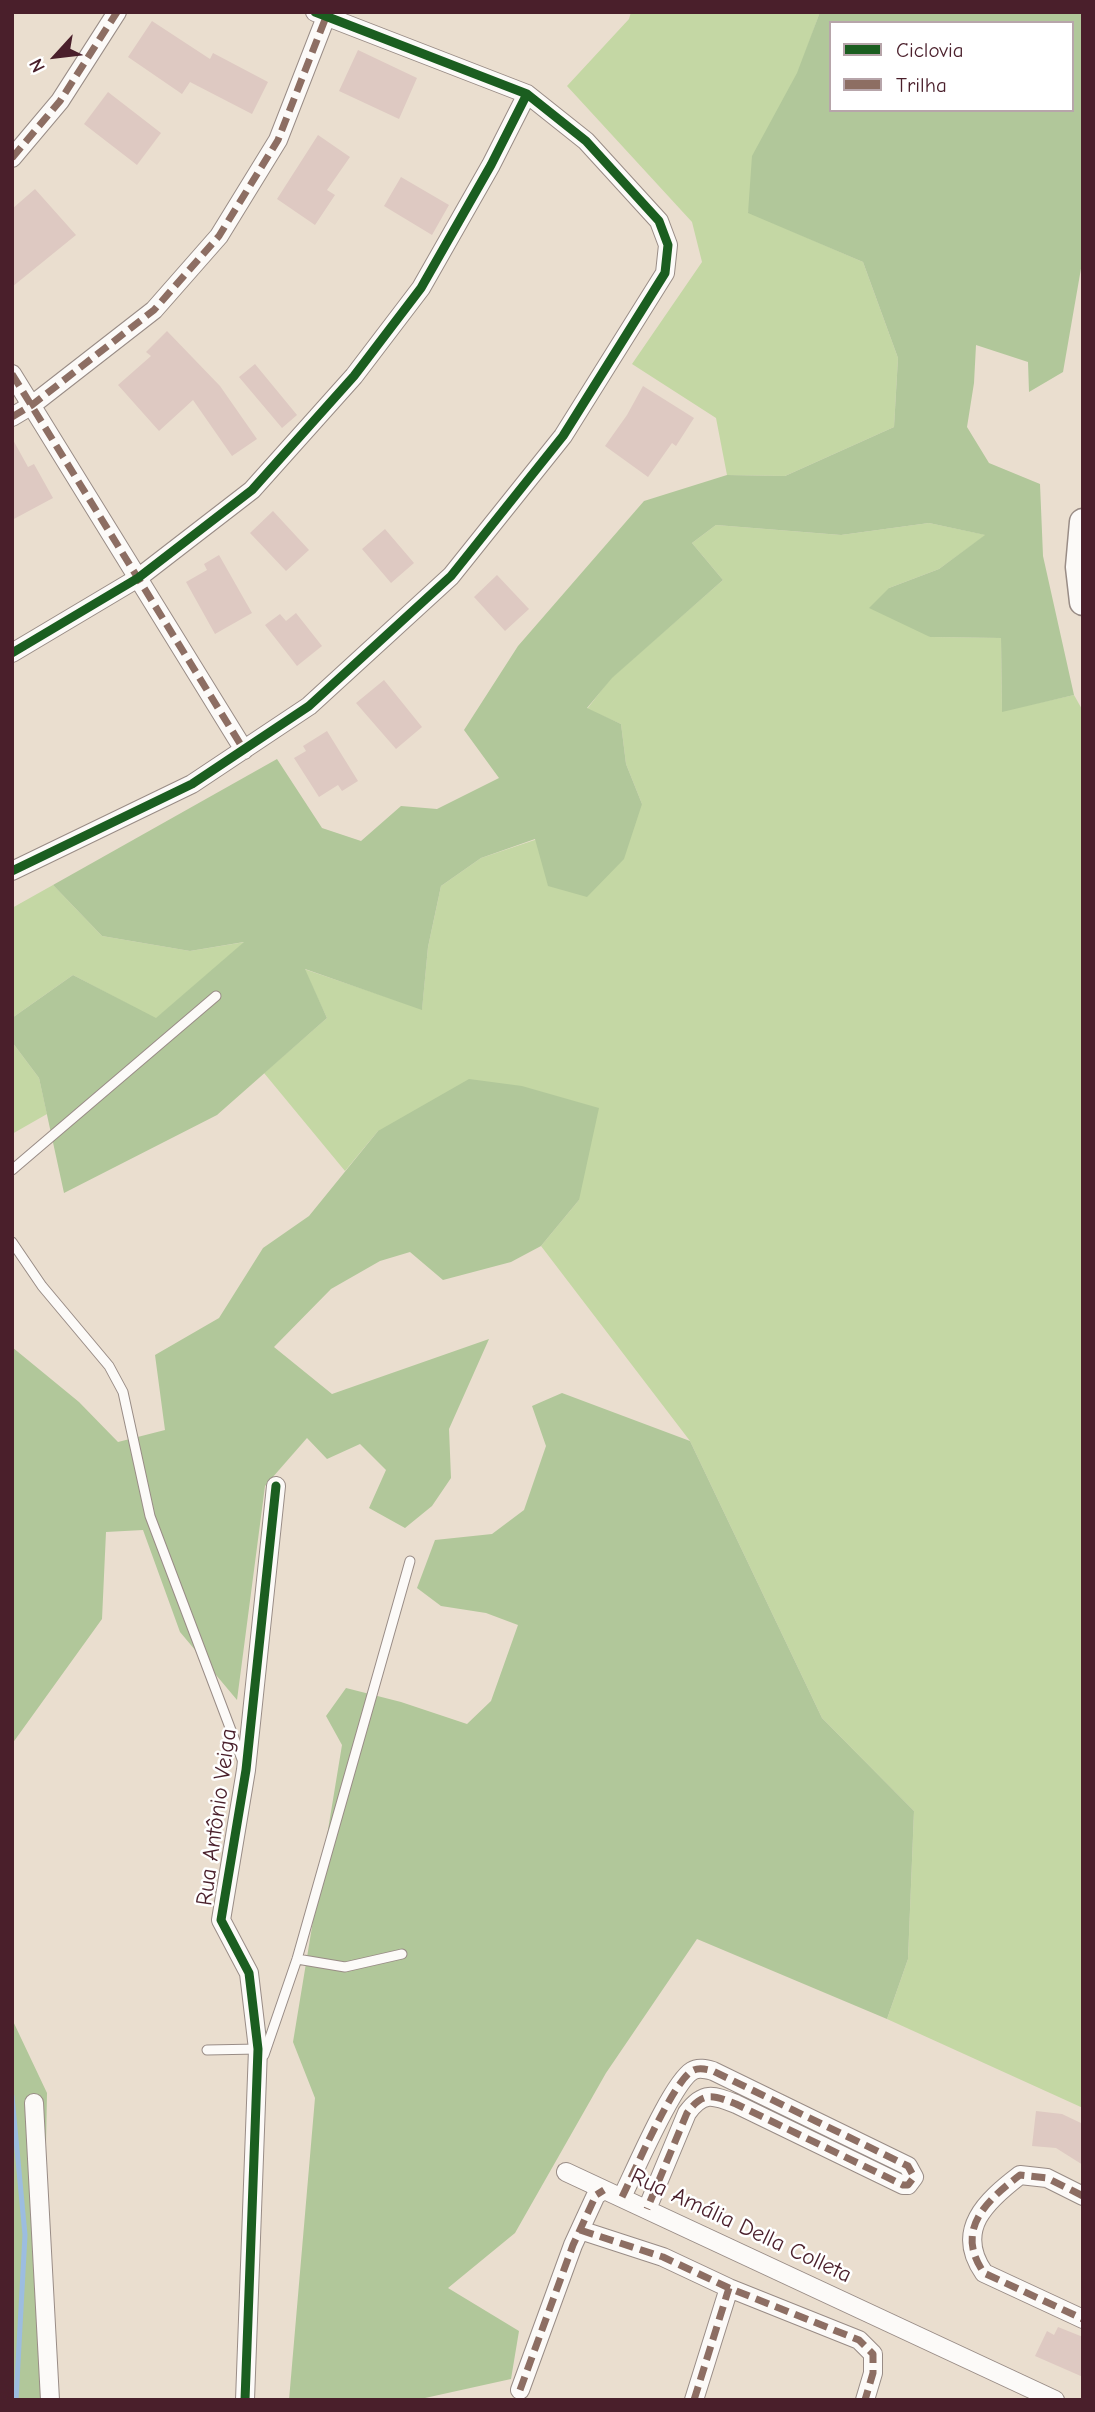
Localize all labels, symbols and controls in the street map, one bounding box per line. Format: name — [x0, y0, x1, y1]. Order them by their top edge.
north arrow — [21, 21, 91, 91]
legend — [829, 21, 1074, 112]
text: Ciclovia — [896, 38, 964, 62]
text: N — [25, 55, 50, 76]
text: Trilha — [896, 73, 947, 97]
street label: Rua Antônio Veiga — [191, 1727, 243, 1907]
street label: Rua Amália Della Colleta — [626, 2163, 856, 2289]

